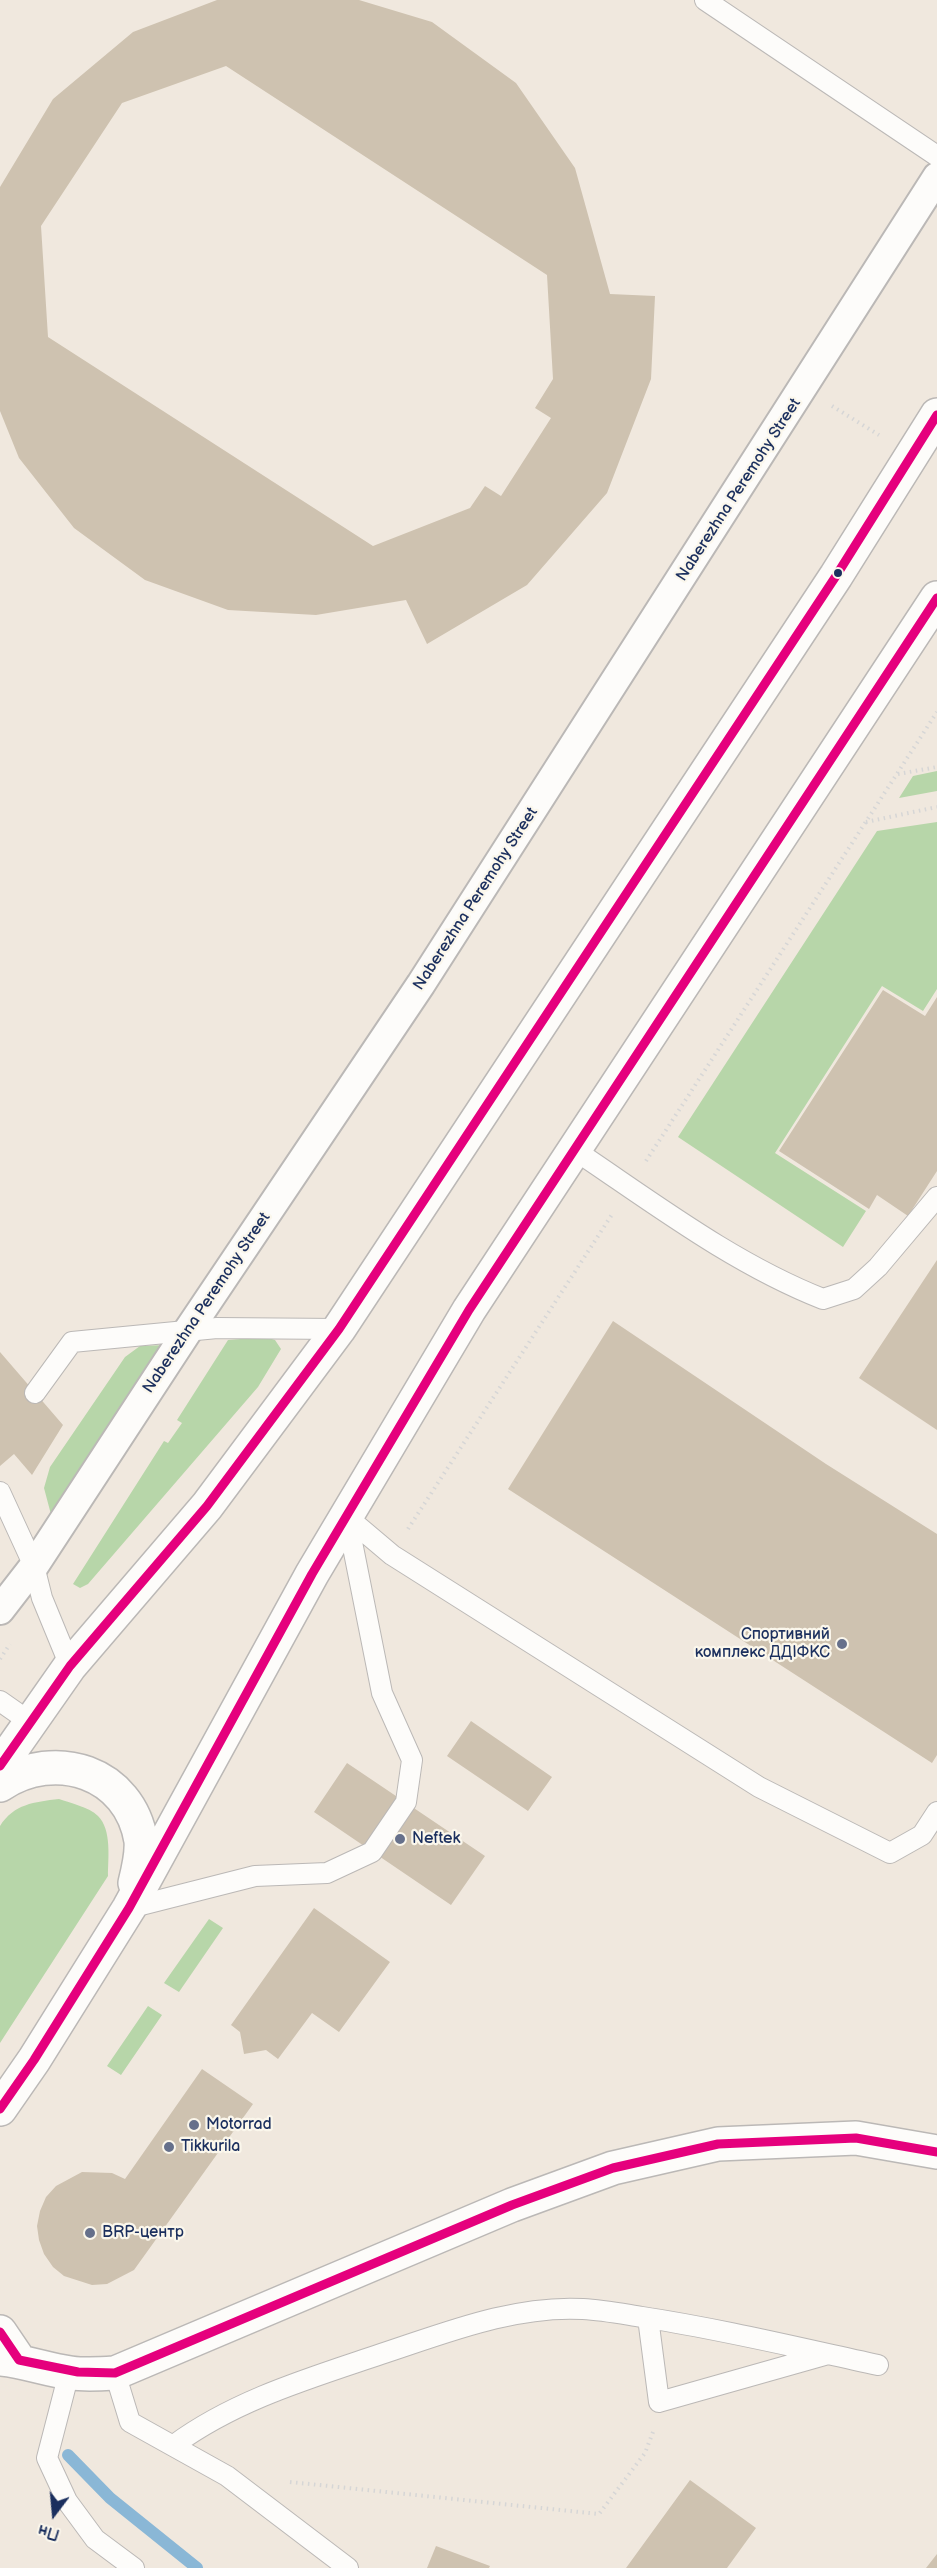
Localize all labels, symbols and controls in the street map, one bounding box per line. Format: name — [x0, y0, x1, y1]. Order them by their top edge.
street label: Naberezhna Peremohy Street — [673, 395, 805, 585]
unlabelled marker — [832, 567, 844, 579]
street label: Naberezhna Peremohy Street — [410, 804, 542, 994]
street label: Naberezhna Peremohy Street — [139, 1209, 275, 1397]
place label: Спортивний комплекс ДДІФКС — [695, 1625, 830, 1663]
marker: Спортивний комплекс ДДІФКС — [835, 1637, 849, 1651]
place label: Neftek — [412, 1829, 460, 1849]
marker: Neftek — [393, 1832, 407, 1846]
place label: Motorrad — [206, 2115, 272, 2135]
marker: Motorrad — [187, 2118, 201, 2132]
place label: Tikkurila — [181, 2137, 240, 2157]
marker: Tikkurila — [162, 2140, 176, 2154]
place label: BRP-центр — [102, 2223, 184, 2243]
marker: BRP-центр — [83, 2226, 97, 2240]
north arrow — [24, 2484, 84, 2544]
text: Пн — [36, 2520, 62, 2544]

